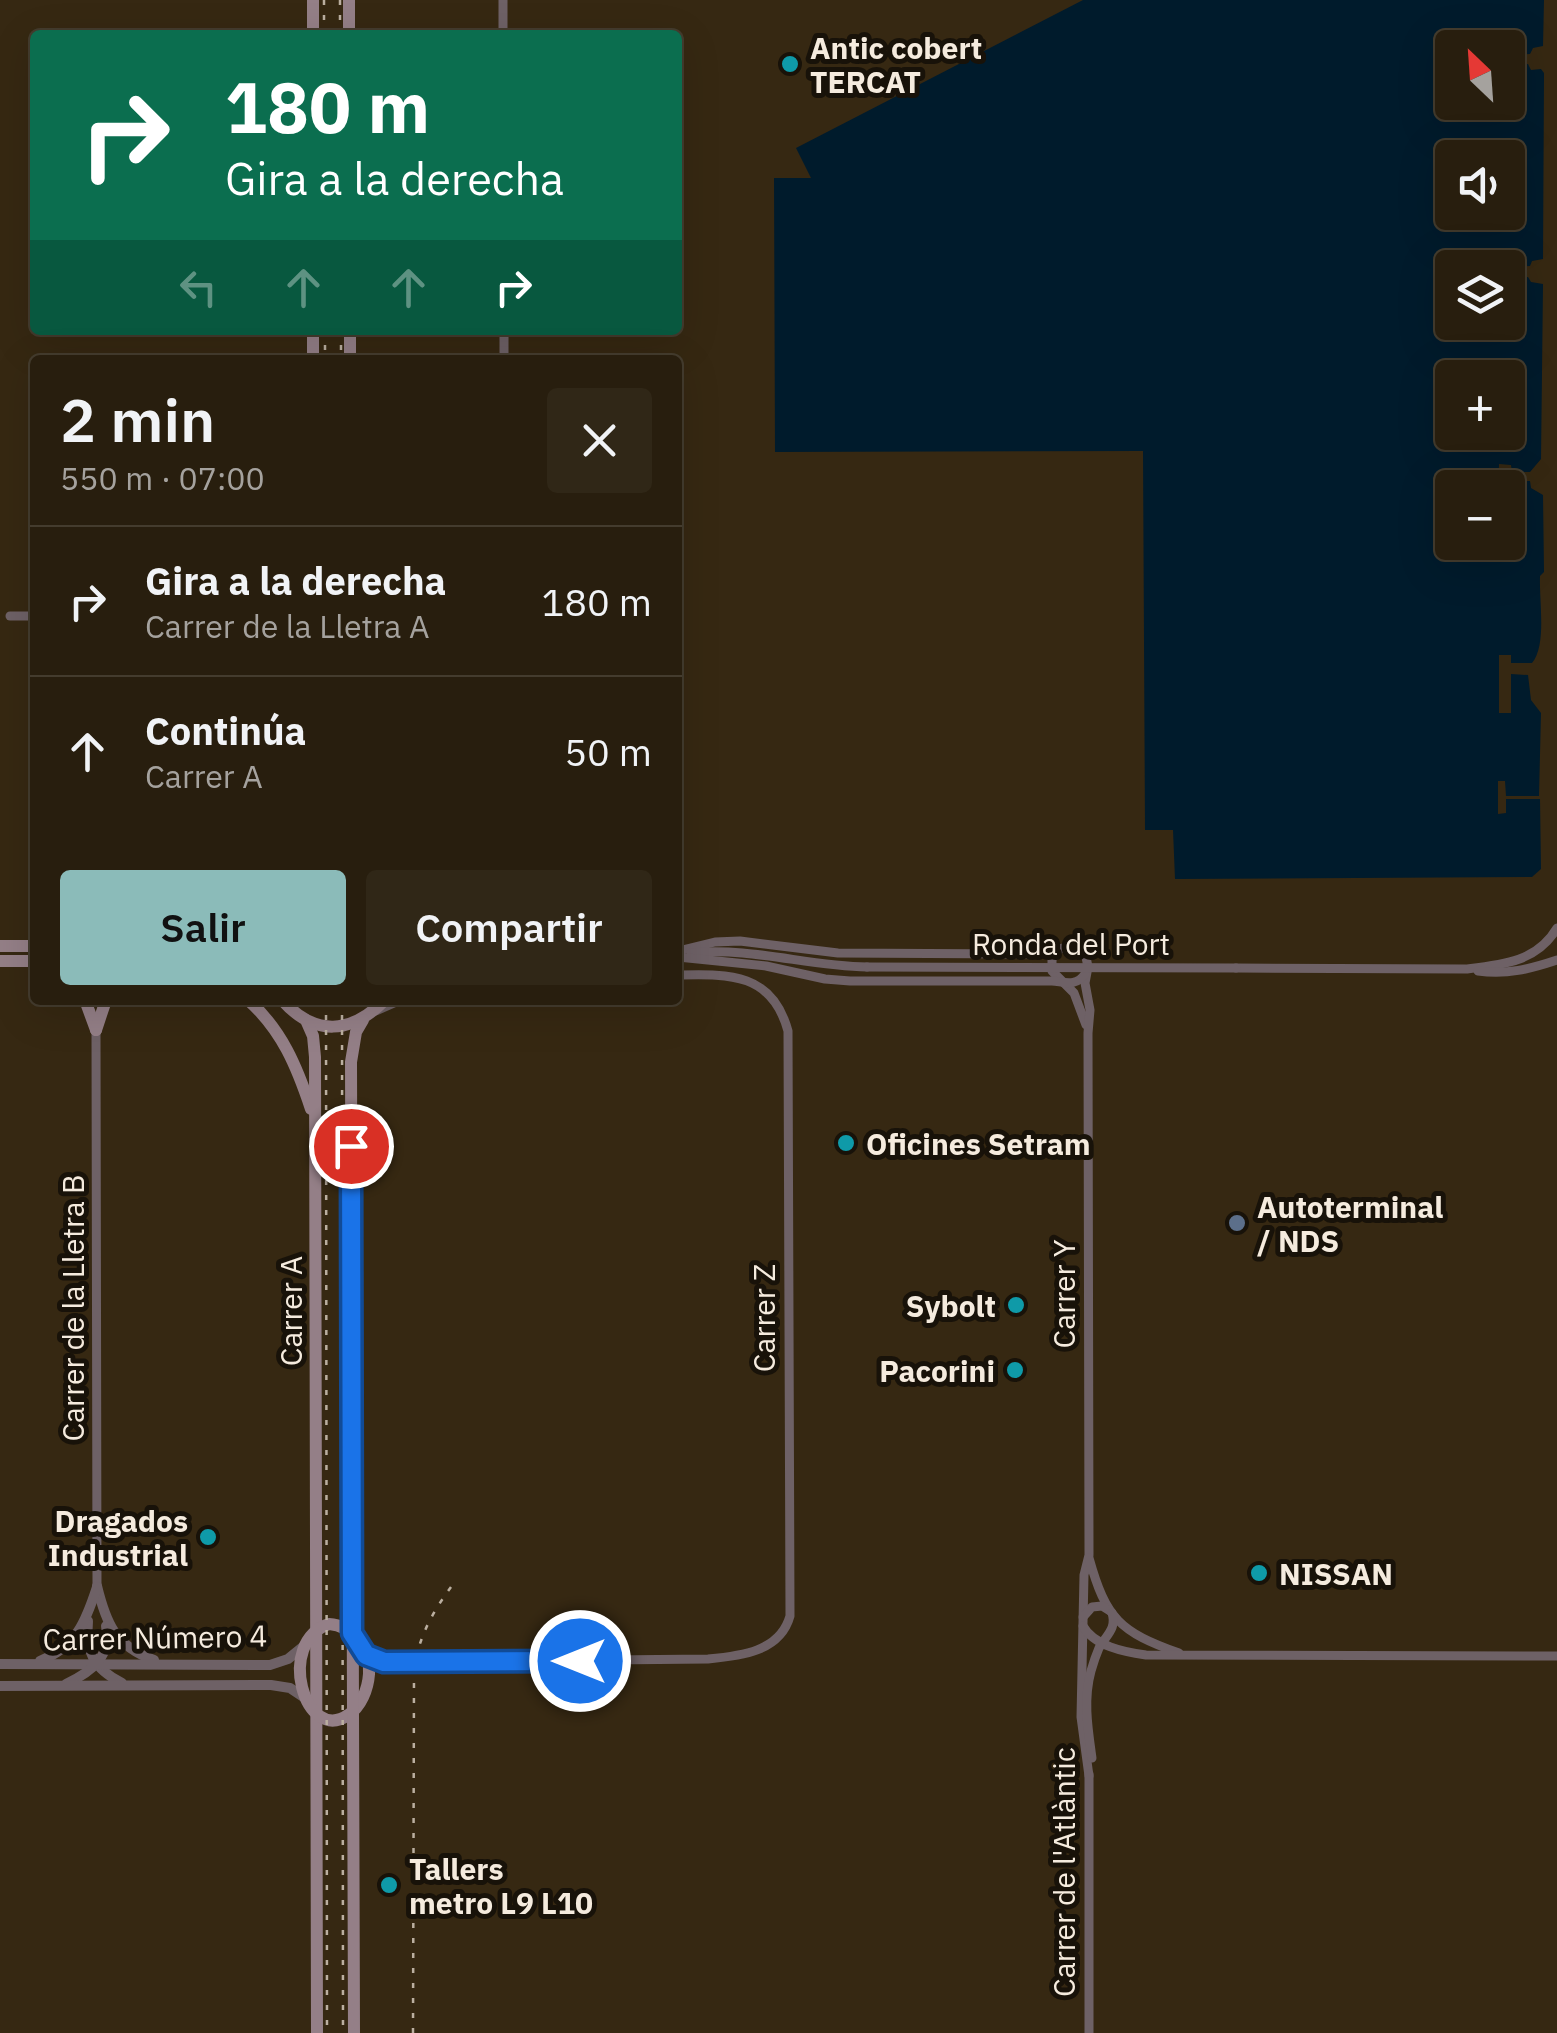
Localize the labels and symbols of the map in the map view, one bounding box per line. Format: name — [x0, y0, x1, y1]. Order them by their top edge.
place label: Antic cobert TERCAT — [810, 28, 982, 101]
north arrow — [1435, 30, 1525, 120]
marker: Antic cobert TERCAT — [779, 53, 801, 75]
street label: Ronda del Port — [972, 924, 1170, 963]
pin — [309, 1104, 394, 1189]
place label: Oficines Setram — [866, 1124, 1091, 1163]
marker: Oficines Setram — [835, 1132, 857, 1154]
street label: Carrer de la Lletra B — [53, 1174, 92, 1442]
place label: Autoterminal / NDS — [1257, 1187, 1443, 1260]
marker: Autoterminal / NDS — [1226, 1212, 1248, 1234]
street label: Carrer Y — [1044, 1239, 1083, 1348]
street label: Carrer A — [271, 1256, 310, 1366]
street label: Carrer Z — [744, 1264, 783, 1372]
place label: Sybolt — [906, 1286, 996, 1325]
marker: Sybolt — [1005, 1294, 1027, 1316]
place label: Pacorini — [879, 1351, 995, 1390]
marker: Pacorini — [1004, 1359, 1026, 1381]
place label: Dragados Industrial — [48, 1501, 188, 1574]
marker: Dragados Industrial — [197, 1526, 219, 1548]
place label: NISSAN — [1279, 1554, 1393, 1593]
marker: NISSAN — [1248, 1562, 1270, 1584]
position arrow — [528, 1609, 632, 1713]
street label: Carrer Número 4 — [42, 1616, 268, 1658]
street label: Carrer de l'Atlàntic — [1044, 1747, 1083, 1997]
place label: Tallers metro L9 L10 — [409, 1849, 593, 1922]
marker: Tallers metro L9 L10 — [378, 1874, 400, 1896]

